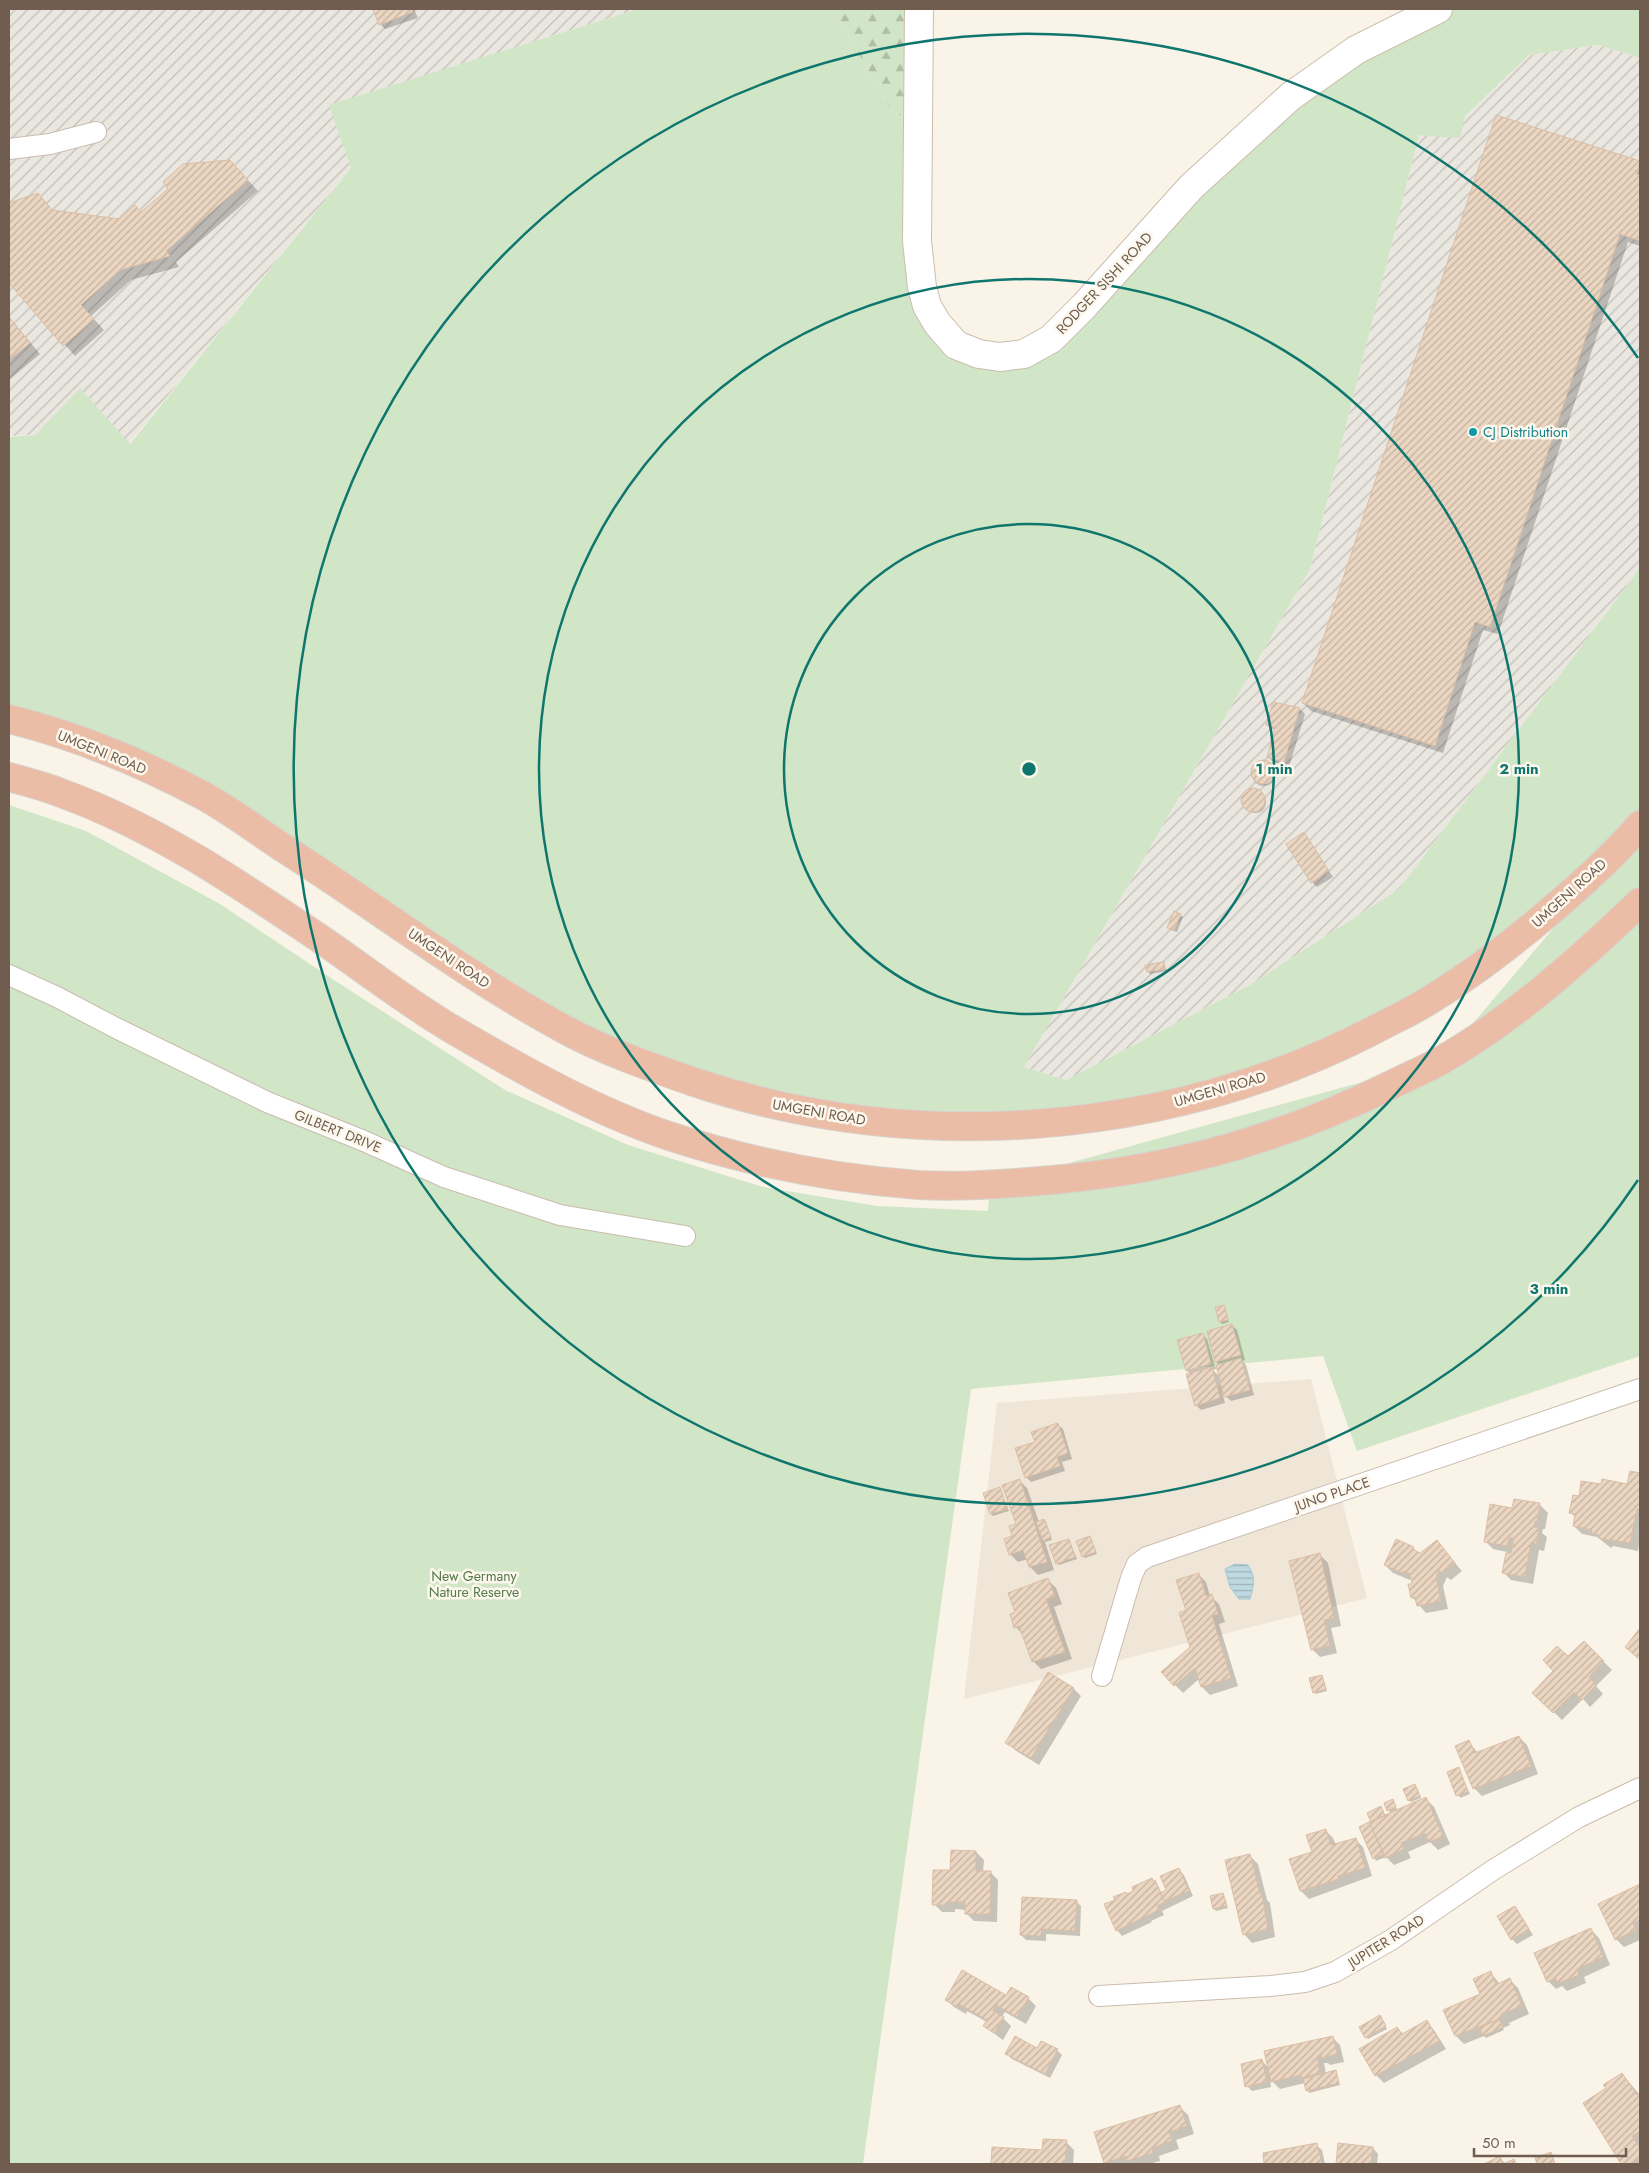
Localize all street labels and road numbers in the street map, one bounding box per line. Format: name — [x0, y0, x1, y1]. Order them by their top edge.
street label: RODGER SISHI ROAD — [1051, 228, 1157, 338]
street label: UMGENI ROAD — [55, 725, 149, 779]
street label: UMGENI ROAD — [1527, 854, 1611, 932]
street label: UMGENI ROAD — [404, 923, 494, 993]
street label: UMGENI ROAD — [1172, 1066, 1268, 1112]
street label: UMGENI ROAD — [771, 1094, 867, 1130]
street label: GILBERT DRIVE — [291, 1104, 385, 1158]
street label: JUNO PLACE — [1290, 1472, 1372, 1517]
street label: JUPITER ROAD — [1342, 1910, 1428, 1974]

